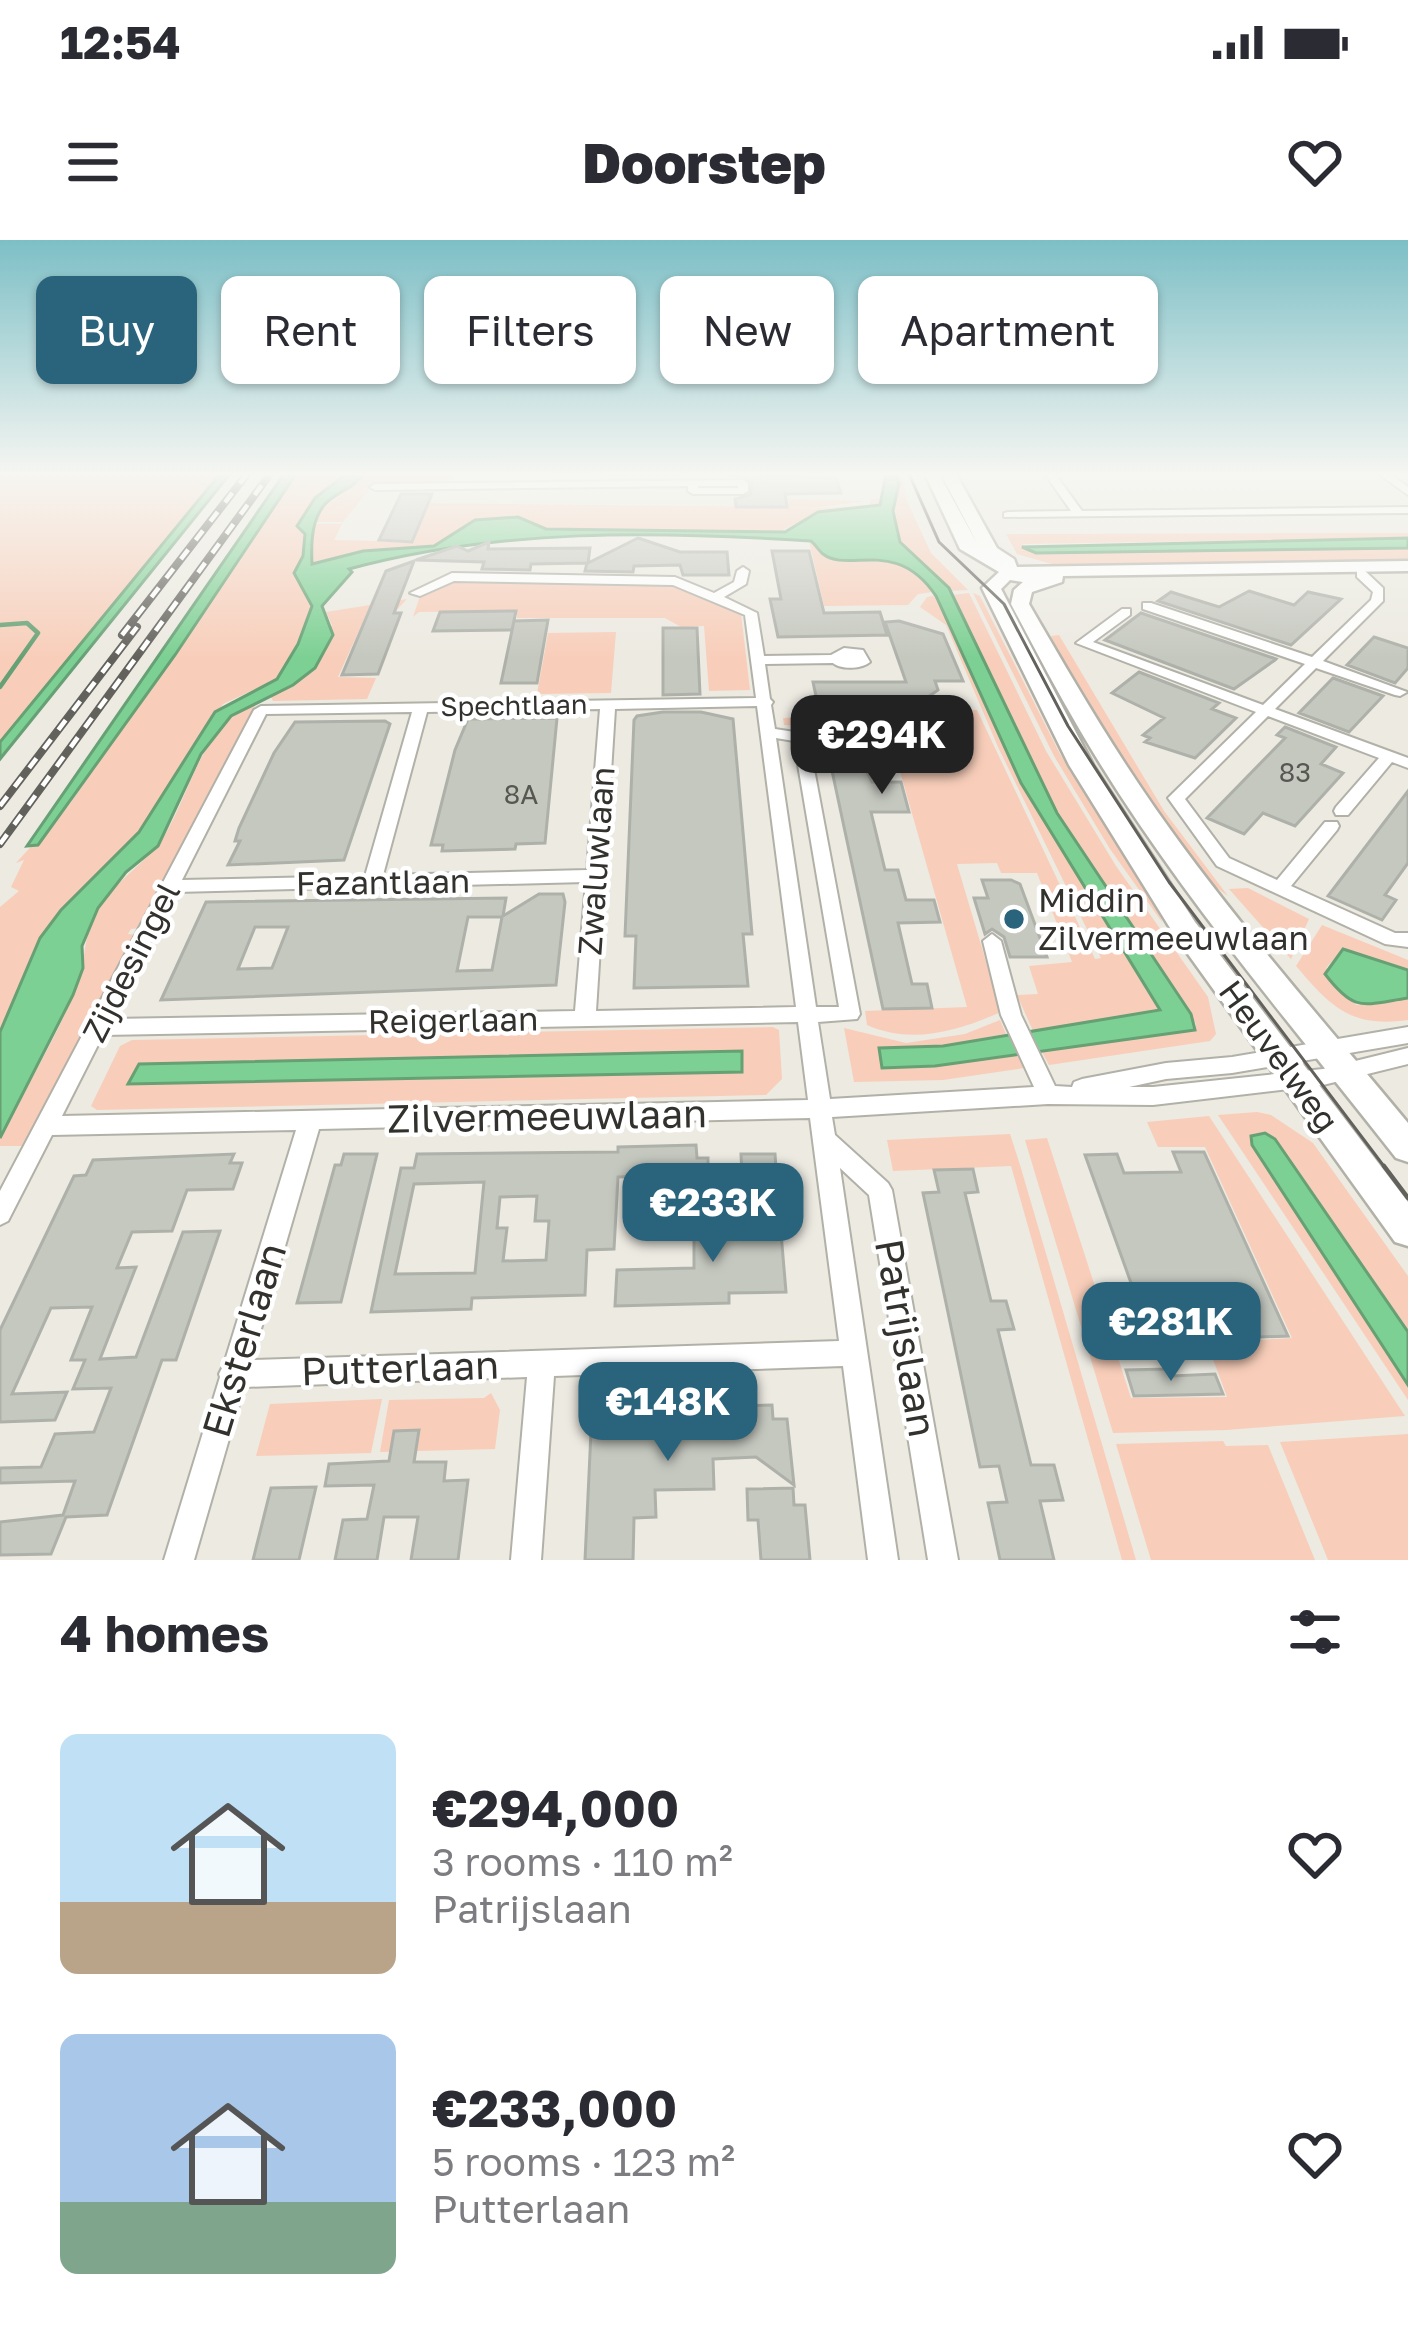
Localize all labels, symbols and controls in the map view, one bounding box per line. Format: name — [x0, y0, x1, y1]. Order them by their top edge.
text: 12:54 — [60, 15, 181, 69]
icon: menu — [60, 129, 126, 195]
icon: heart — [1282, 129, 1348, 195]
text: Doorstep — [582, 130, 826, 195]
chip: Buy — [36, 276, 197, 384]
chip: Rent — [221, 276, 400, 384]
chip: Filters — [424, 276, 636, 384]
chip: New — [660, 276, 834, 384]
chip: Apartment — [858, 276, 1158, 384]
street label: Spechtlaan — [440, 688, 588, 722]
pin: €294K — [798, 695, 966, 797]
text: €294K — [818, 710, 946, 757]
house number: 83 — [1279, 756, 1311, 788]
street label: Zwaluwlaan — [569, 765, 622, 957]
house number: 8A — [504, 778, 538, 810]
street label: Fazantlaan — [295, 860, 471, 903]
street label: Zijdesingel — [74, 876, 187, 1048]
place label: Middin Zilvermeeuwlaan — [1038, 880, 1309, 957]
marker: Middin Zilvermeeuwlaan — [1001, 906, 1027, 932]
street label: Heuvelweg — [1212, 973, 1347, 1139]
street label: Reigerlaan — [367, 999, 539, 1040]
street label: Zilvermeeuwlaan — [387, 1089, 707, 1142]
pin: €233K — [629, 1163, 797, 1265]
text: €233K — [649, 1178, 777, 1225]
street label: Patrijslaan — [866, 1235, 947, 1440]
street label: Eksterlaan — [192, 1237, 295, 1443]
pin: €281K — [1087, 1282, 1255, 1384]
text: €281K — [1109, 1297, 1233, 1344]
street label: Putterlaan — [300, 1341, 500, 1394]
pin: €148K — [584, 1362, 752, 1464]
text: €148K — [605, 1377, 731, 1424]
icon: filters — [1282, 1599, 1348, 1665]
text: 4 homes — [60, 1602, 269, 1663]
text: €294,000 — [432, 1777, 679, 1838]
icon: home — [156, 1782, 300, 1926]
icon: heart — [1282, 1821, 1348, 1887]
text: 3 rooms · 110 m² — [432, 1838, 733, 1885]
text: Patrijslaan — [432, 1885, 632, 1932]
text: €233,000 — [432, 2077, 677, 2138]
icon: home — [156, 2082, 300, 2226]
icon: heart — [1282, 2121, 1348, 2187]
text: 5 rooms · 123 m² — [432, 2138, 735, 2185]
text: Putterlaan — [432, 2185, 630, 2232]

